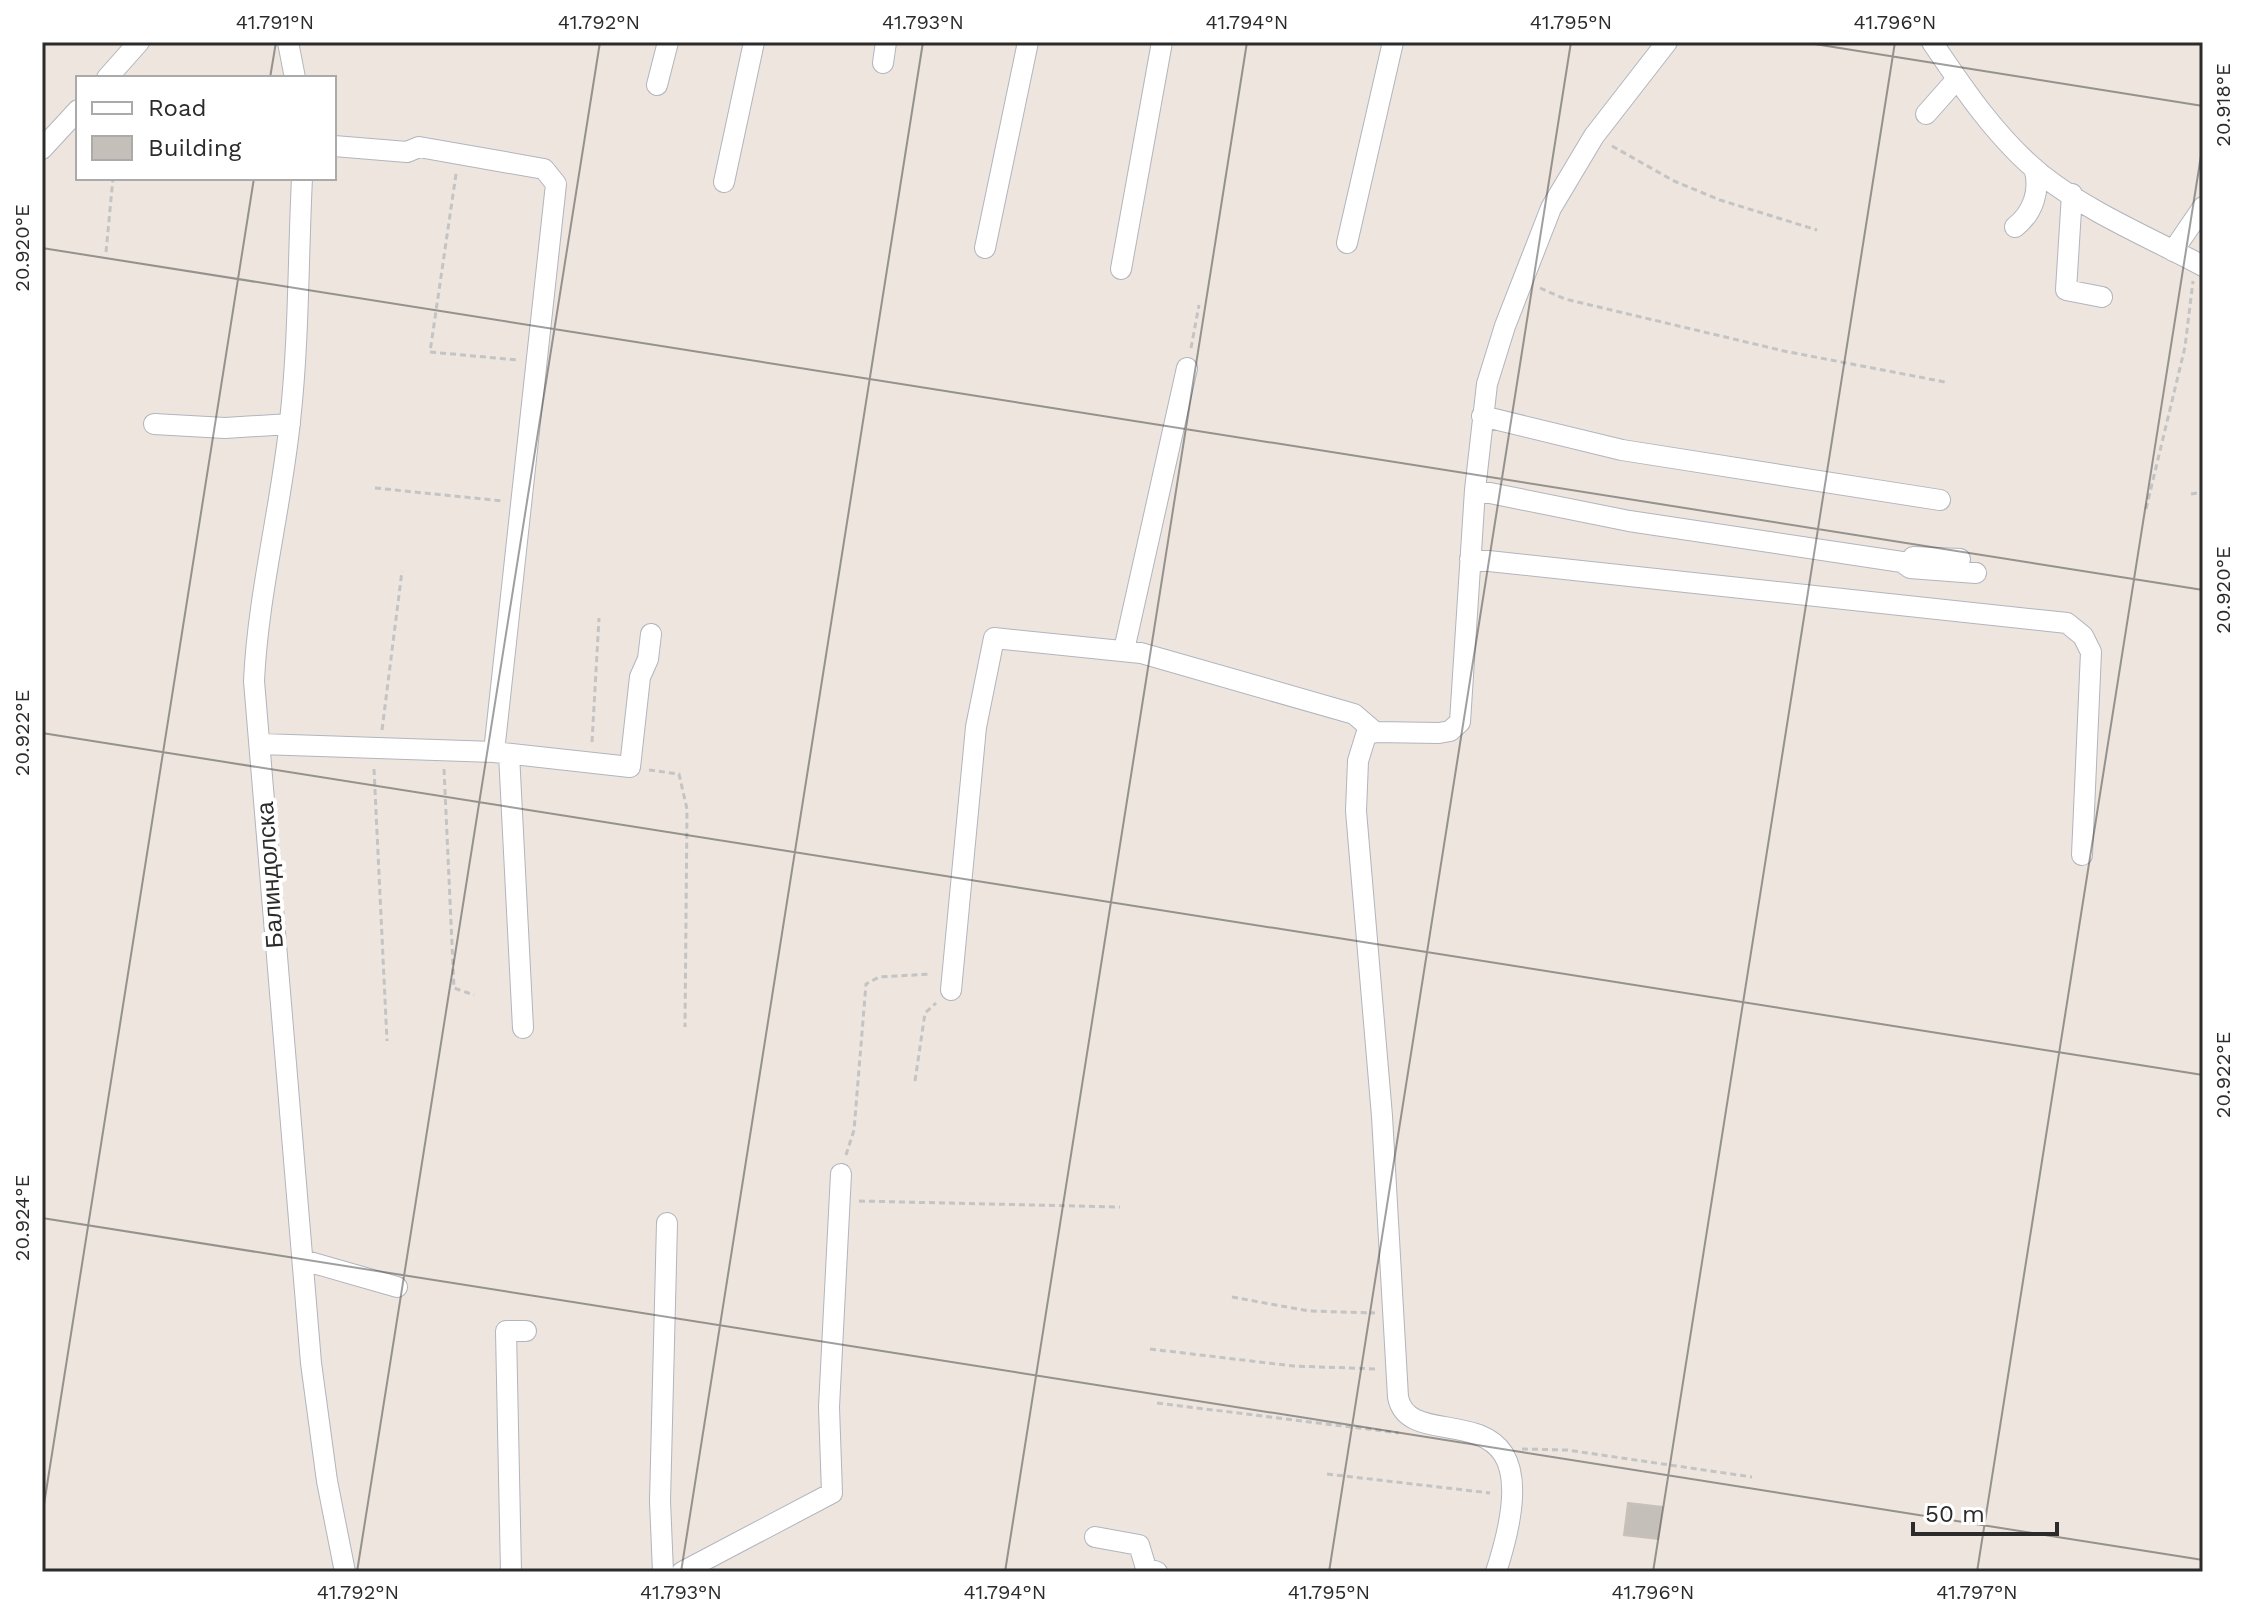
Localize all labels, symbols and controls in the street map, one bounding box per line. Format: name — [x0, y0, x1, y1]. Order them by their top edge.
text: 41.791°N — [236, 10, 314, 34]
text: 41.792°N — [558, 10, 640, 34]
text: 41.793°N — [882, 10, 964, 34]
text: 41.794°N — [1206, 10, 1288, 34]
text: 41.795°N — [1530, 10, 1612, 34]
text: 41.796°N — [1854, 10, 1936, 34]
text: 20.918°E — [2211, 63, 2235, 147]
legend — [76, 76, 336, 180]
text: Road — [148, 94, 207, 122]
text: Building — [148, 134, 241, 162]
text: 20.920°E — [10, 204, 34, 292]
text: 20.920°E — [2211, 546, 2235, 634]
text: 20.922°E — [10, 690, 34, 776]
street label: Балиндолска — [251, 800, 289, 949]
text: 20.922°E — [2211, 1032, 2235, 1118]
text: 20.924°E — [10, 1175, 34, 1261]
scale bar — [1913, 1486, 2057, 1536]
text: 50 m — [1925, 1500, 1985, 1528]
text: 41.792°N — [317, 1580, 399, 1604]
text: 41.793°N — [640, 1580, 722, 1604]
text: 41.794°N — [964, 1580, 1046, 1604]
text: 41.795°N — [1288, 1580, 1370, 1604]
text: 41.796°N — [1612, 1580, 1694, 1604]
text: 41.797°N — [1936, 1580, 2018, 1604]

